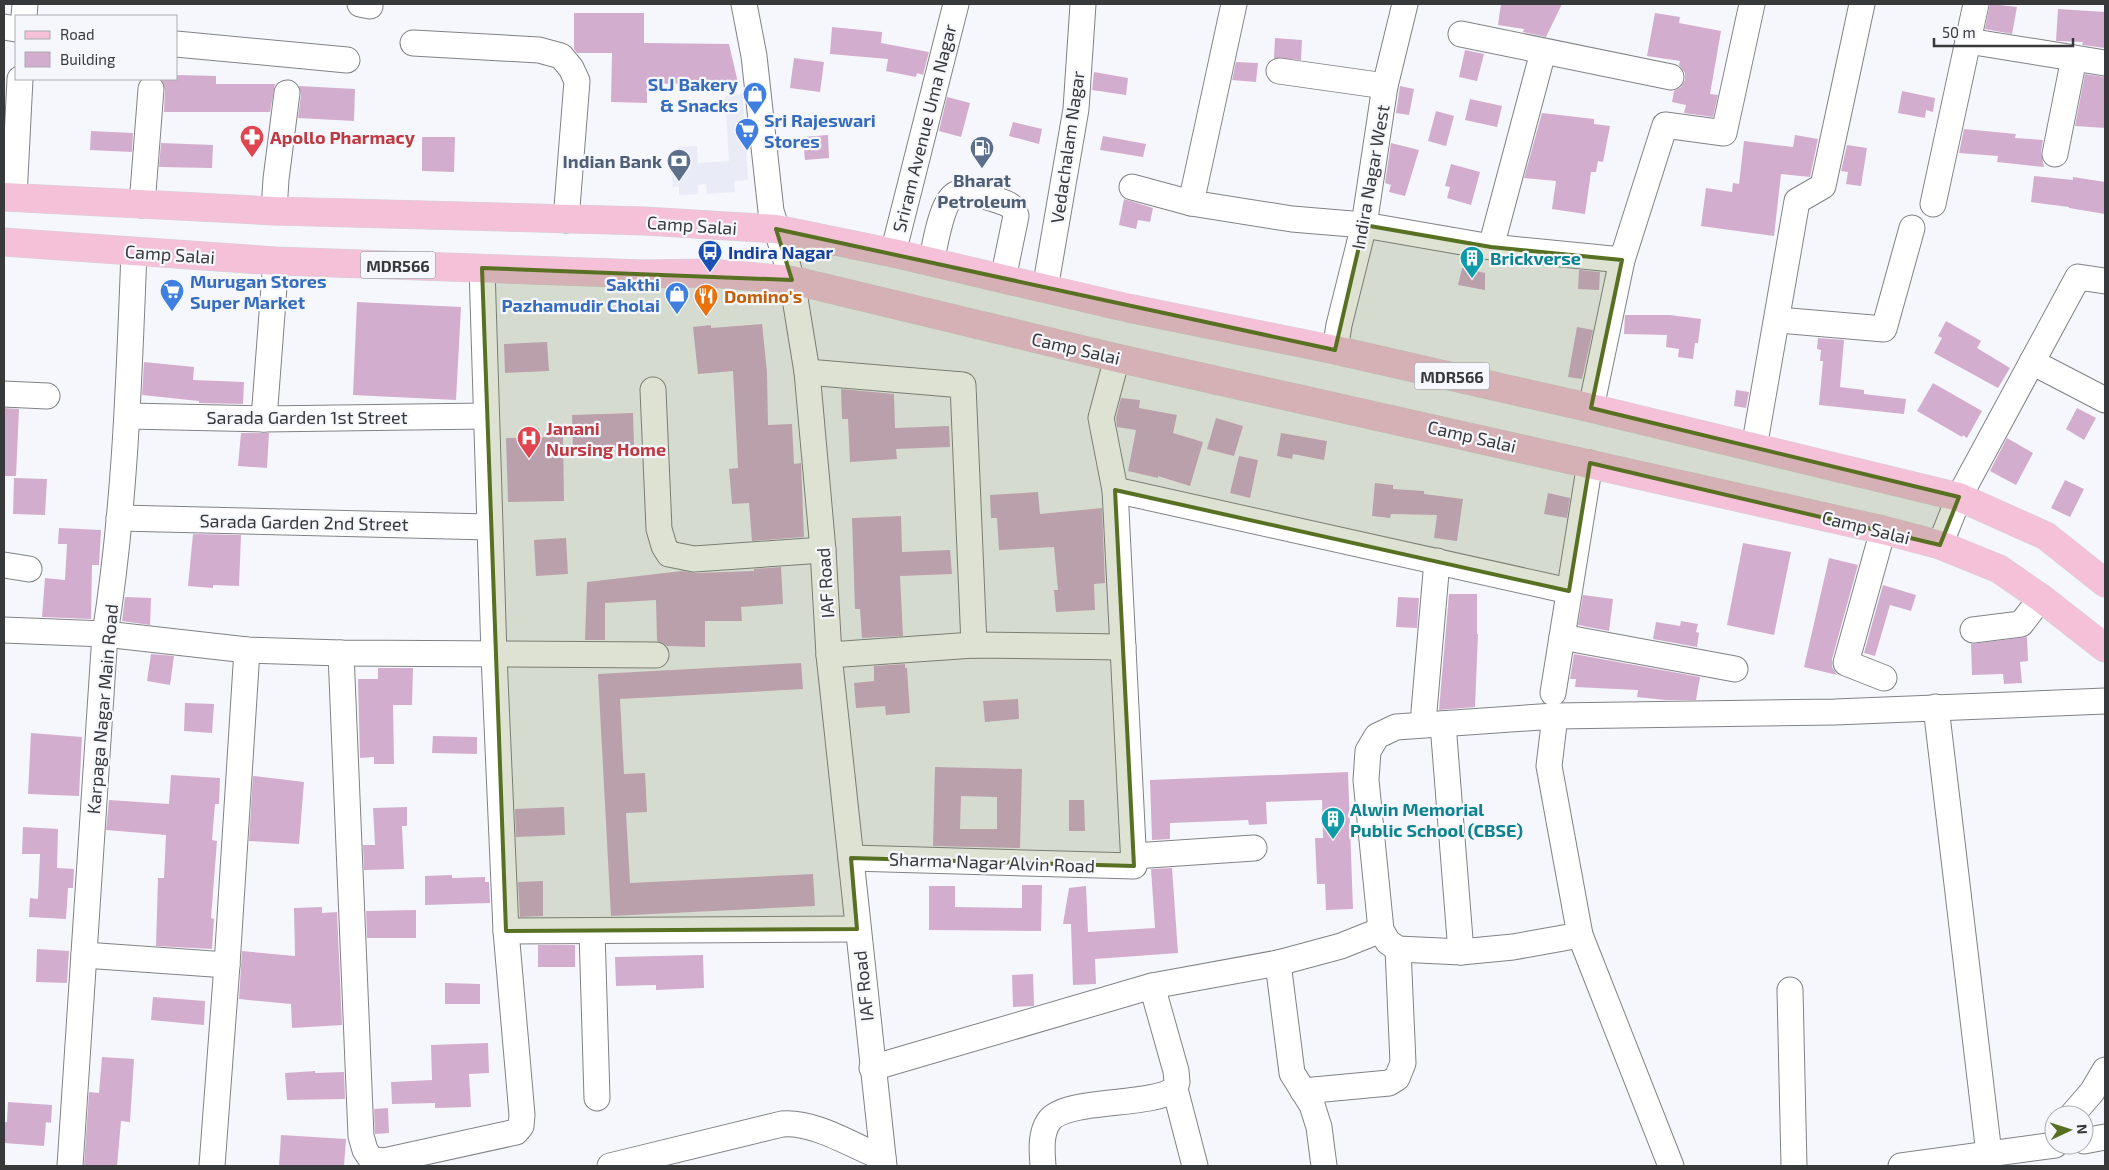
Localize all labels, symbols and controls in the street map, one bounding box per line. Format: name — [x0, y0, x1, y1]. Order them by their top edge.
legend — [15, 15, 178, 80]
scale bar — [1934, 15, 2073, 47]
street label: Sriram Avenue Uma Nagar — [887, 22, 961, 234]
text: 50 m — [1942, 23, 1976, 41]
text: Road — [60, 25, 95, 43]
text: Building — [60, 50, 116, 68]
street label: Vedachalam Nagar — [1045, 69, 1089, 225]
place label: SLJ Bakery & Snacks — [648, 73, 739, 116]
shop icon: SLJ Bakery & Snacks — [742, 81, 768, 115]
street label: Indira Nagar West — [1346, 103, 1394, 251]
place label: Sri Rajeswari Stores — [764, 109, 876, 152]
supermarket icon: Sri Rajeswari Stores — [734, 117, 760, 151]
pharmacy icon: Apollo Pharmacy — [239, 124, 265, 158]
place label: Apollo Pharmacy — [270, 126, 416, 148]
fuel station icon: Bharat Petroleum — [969, 135, 995, 169]
bank icon: Indian Bank — [666, 148, 692, 182]
place label: Indian Bank — [563, 150, 662, 172]
place label: Bharat Petroleum — [937, 169, 1027, 212]
street label: Camp Salai — [646, 211, 738, 239]
bus stop icon: Indira Nagar — [697, 239, 723, 273]
street label: Camp Salai — [124, 240, 216, 268]
place label: Indira Nagar — [728, 241, 833, 263]
building icon: Brickverse — [1459, 245, 1485, 279]
place label: Brickverse — [1490, 247, 1581, 269]
road number: MDR566 — [360, 252, 436, 278]
place label: Murugan Stores Super Market — [190, 270, 327, 313]
place label: Sakthi Pazhamudir Cholai — [502, 273, 660, 316]
supermarket icon: Murugan Stores Super Market — [159, 278, 185, 312]
shop icon: Sakthi Pazhamudir Cholai — [664, 281, 690, 315]
restaurant icon: Domino's — [693, 283, 719, 317]
place label: Domino's — [724, 285, 802, 307]
street label: Camp Salai — [1030, 327, 1122, 369]
road number: MDR566 — [1414, 362, 1490, 390]
street label: Sarada Garden 1st Street — [206, 406, 408, 428]
street label: Camp Salai — [1426, 415, 1518, 457]
place label: Janani Nursing Home — [546, 417, 666, 460]
hospital icon: Janani Nursing Home — [516, 425, 542, 459]
street label: Camp Salai — [1820, 505, 1912, 549]
street label: Sarada Garden 2nd Street — [199, 509, 409, 535]
street label: IAF Road — [812, 547, 838, 619]
street label: Karpaga Nagar Main Road — [82, 603, 122, 815]
place label: Alwin Memorial Public School (CBSE) — [1350, 798, 1523, 841]
building icon: Alwin Memorial Public School (CBSE) — [1320, 806, 1346, 840]
street label: Sharma Nagar Alvin Road — [889, 847, 1095, 877]
street label: IAF Road — [848, 950, 878, 1022]
north arrow — [2044, 1105, 2094, 1155]
text: N — [2074, 1123, 2091, 1135]

